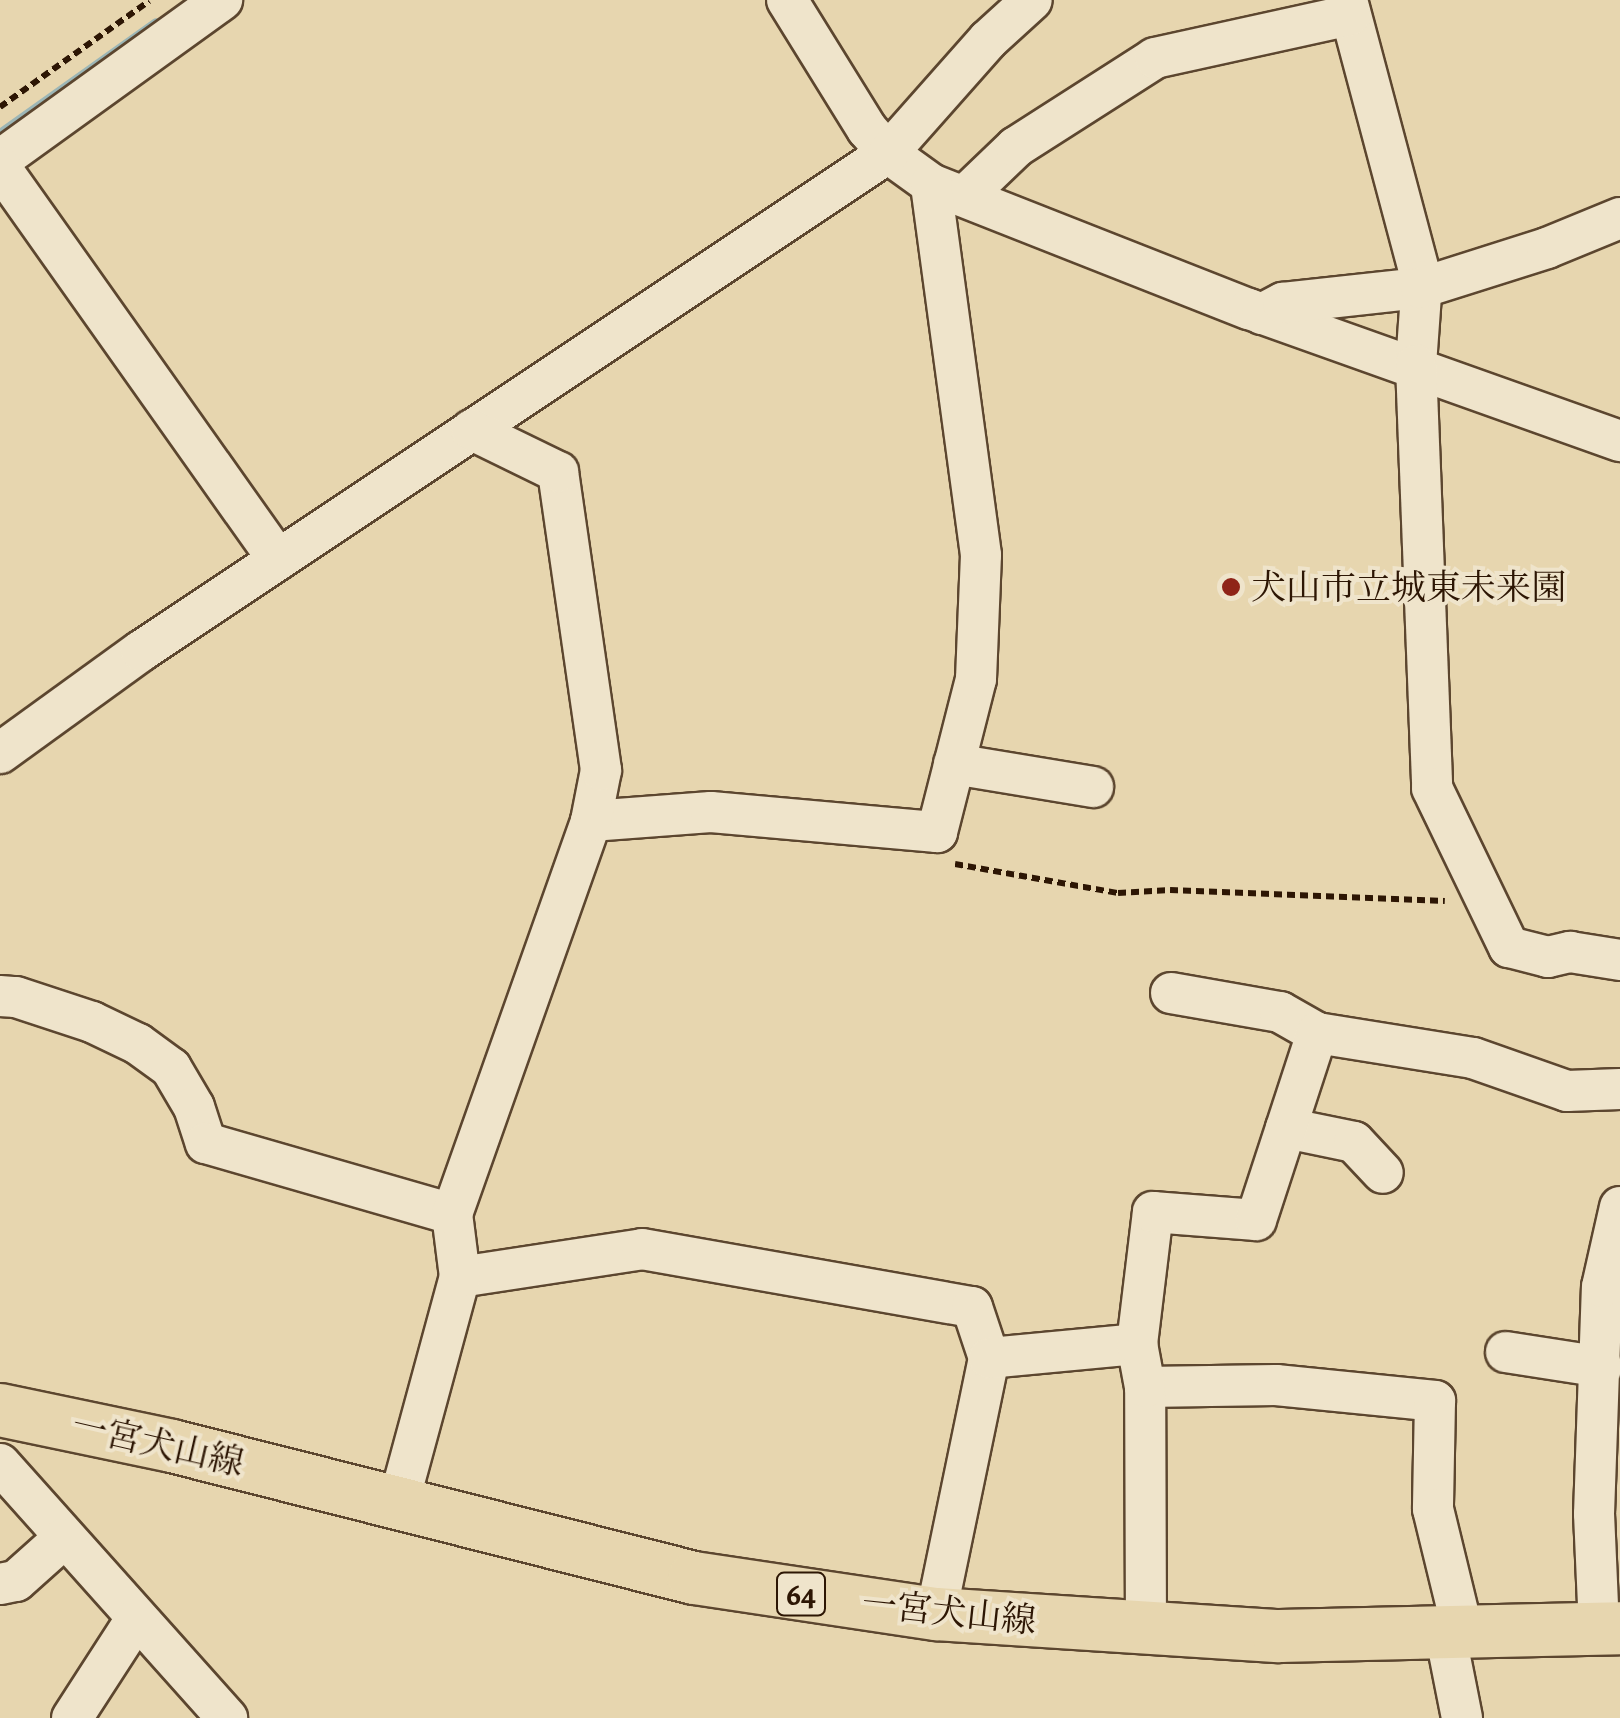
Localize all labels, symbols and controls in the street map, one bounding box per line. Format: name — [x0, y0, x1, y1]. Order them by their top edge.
place label: 犬山市立城東未来園 — [1251, 566, 1566, 608]
marker: 犬山市立城東未来園 — [1220, 576, 1242, 598]
street label: 一宮犬山線 — [68, 1404, 248, 1484]
road number: 64 — [776, 1567, 826, 1621]
street label: 一宮犬山線 — [860, 1582, 1038, 1642]

